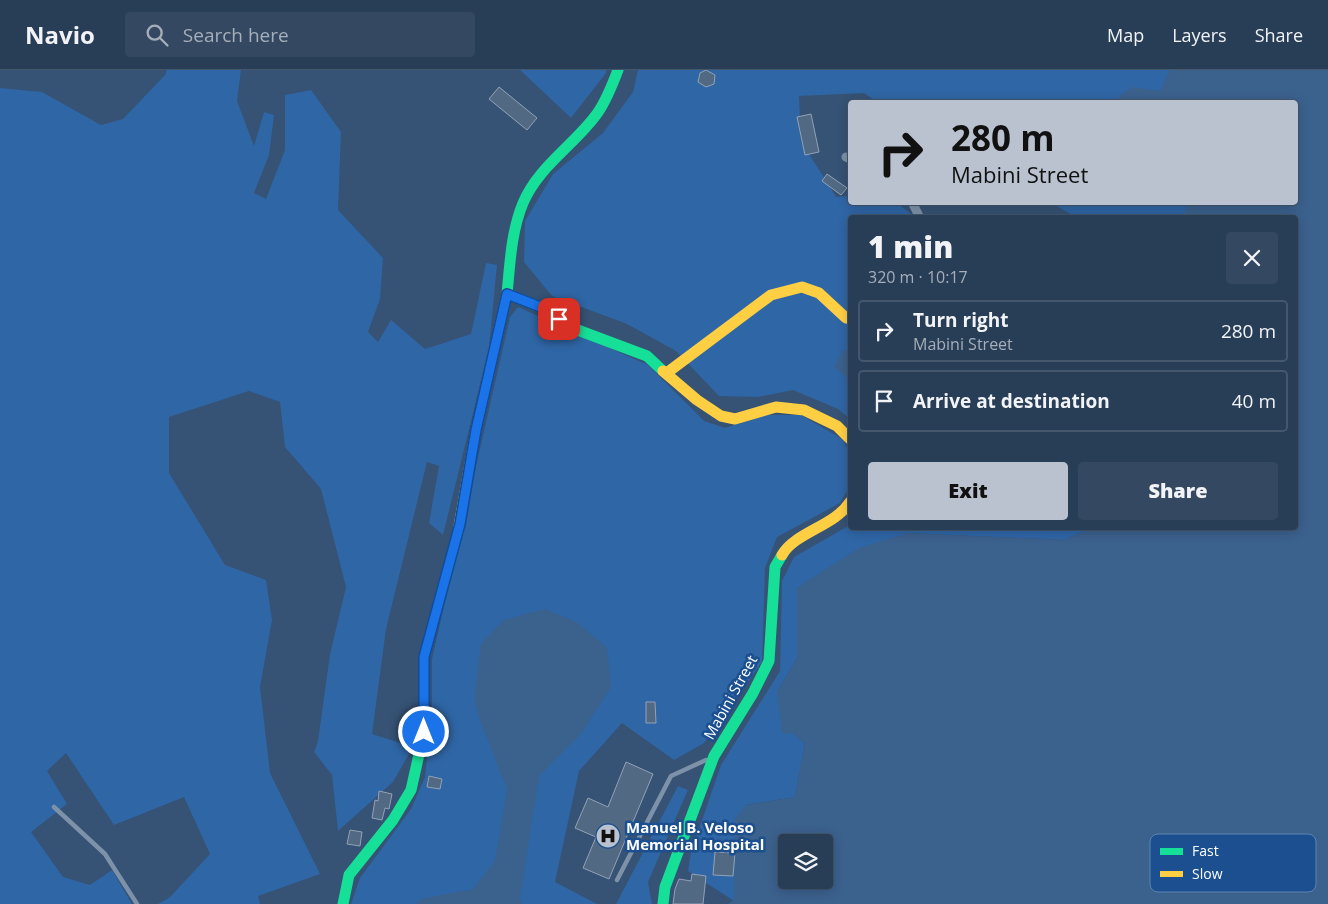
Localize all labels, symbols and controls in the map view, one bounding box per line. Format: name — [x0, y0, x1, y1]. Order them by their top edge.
search box — [125, 12, 475, 57]
text: Navio — [25, 18, 95, 51]
icon: search — [143, 21, 171, 49]
text: Search here — [183, 22, 289, 48]
text: Map — [1107, 23, 1144, 47]
text: Layers — [1172, 23, 1227, 47]
text: Share — [1255, 23, 1303, 47]
text: 280 m — [951, 114, 1055, 161]
icon: right — [868, 120, 933, 185]
text: Mabini Street — [951, 159, 1088, 189]
text: 1 min — [868, 226, 953, 267]
button: close — [1226, 232, 1278, 284]
text: 320 m · 10:17 — [868, 266, 968, 288]
pin — [538, 298, 580, 340]
icon: arrive — [545, 305, 573, 333]
text: Turn right — [913, 307, 1008, 333]
icon: right — [870, 317, 898, 345]
text: 280 m — [1221, 318, 1276, 344]
text: Mabini Street — [913, 333, 1013, 355]
icon: arrive — [870, 387, 898, 415]
text: Arrive at destination — [913, 388, 1110, 414]
text: 40 m — [1232, 388, 1276, 414]
button: Exit — [868, 462, 1068, 520]
button: Share — [1078, 462, 1278, 520]
street label: Mabini Street — [699, 651, 761, 743]
position arrow — [397, 705, 449, 757]
place label: Manuel B. Veloso Memorial Hospital — [626, 817, 764, 854]
hospital icon: Manuel B. Veloso Memorial Hospital — [595, 823, 621, 849]
map controls — [778, 834, 833, 889]
button: layers — [778, 834, 833, 889]
legend — [1150, 834, 1316, 892]
text: Fast — [1192, 841, 1219, 860]
text: Slow — [1192, 864, 1223, 883]

